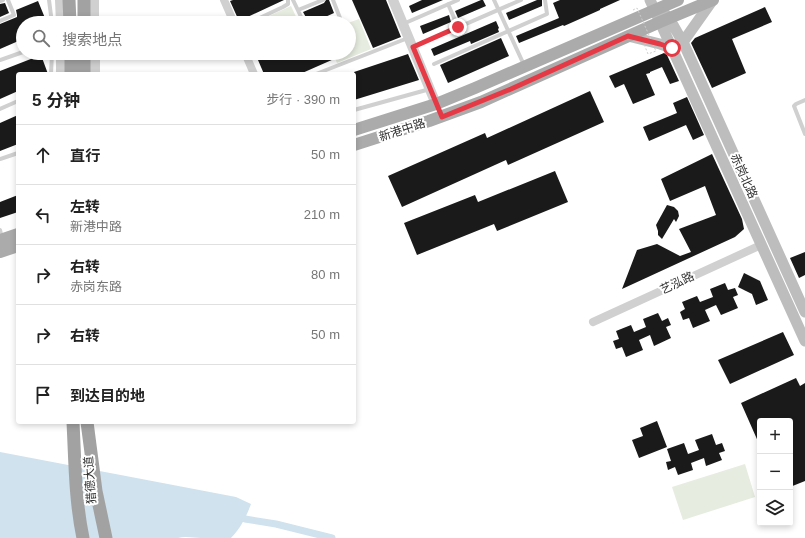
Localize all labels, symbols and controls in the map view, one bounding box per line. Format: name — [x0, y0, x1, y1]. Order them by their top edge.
search box — [16, 16, 356, 60]
route end — [449, 18, 467, 36]
icon: search — [30, 27, 52, 49]
text: 搜索地点 — [62, 31, 122, 48]
route start — [663, 39, 681, 57]
text: 5 分钟 — [32, 91, 80, 110]
text: 步行 · 390 m — [266, 92, 340, 107]
street label: 新港中路 — [377, 116, 427, 144]
icon: ahead — [32, 144, 54, 166]
text: 直行 — [70, 147, 100, 164]
text: 50 m — [311, 147, 340, 162]
street label: 赤岗北路 — [728, 151, 760, 201]
text: 左转 — [70, 198, 100, 215]
icon: left — [32, 204, 54, 226]
text: 210 m — [304, 207, 340, 222]
text: 新港中路 — [70, 219, 122, 234]
text: 右转 — [70, 258, 100, 275]
icon: right — [32, 264, 54, 286]
text: 80 m — [311, 267, 340, 282]
street label: 艺泓路 — [658, 269, 696, 297]
text: 赤岗东路 — [70, 279, 122, 294]
icon: right — [32, 324, 54, 346]
text: 右转 — [70, 327, 100, 344]
text: 50 m — [311, 327, 340, 342]
icon: arrive — [32, 384, 54, 406]
text: 到达目的地 — [70, 387, 145, 404]
map controls — [757, 418, 793, 526]
button: + — [757, 418, 793, 454]
button: − — [757, 454, 793, 490]
street label: 猎德大道 — [81, 456, 99, 504]
button: layers — [757, 490, 793, 526]

